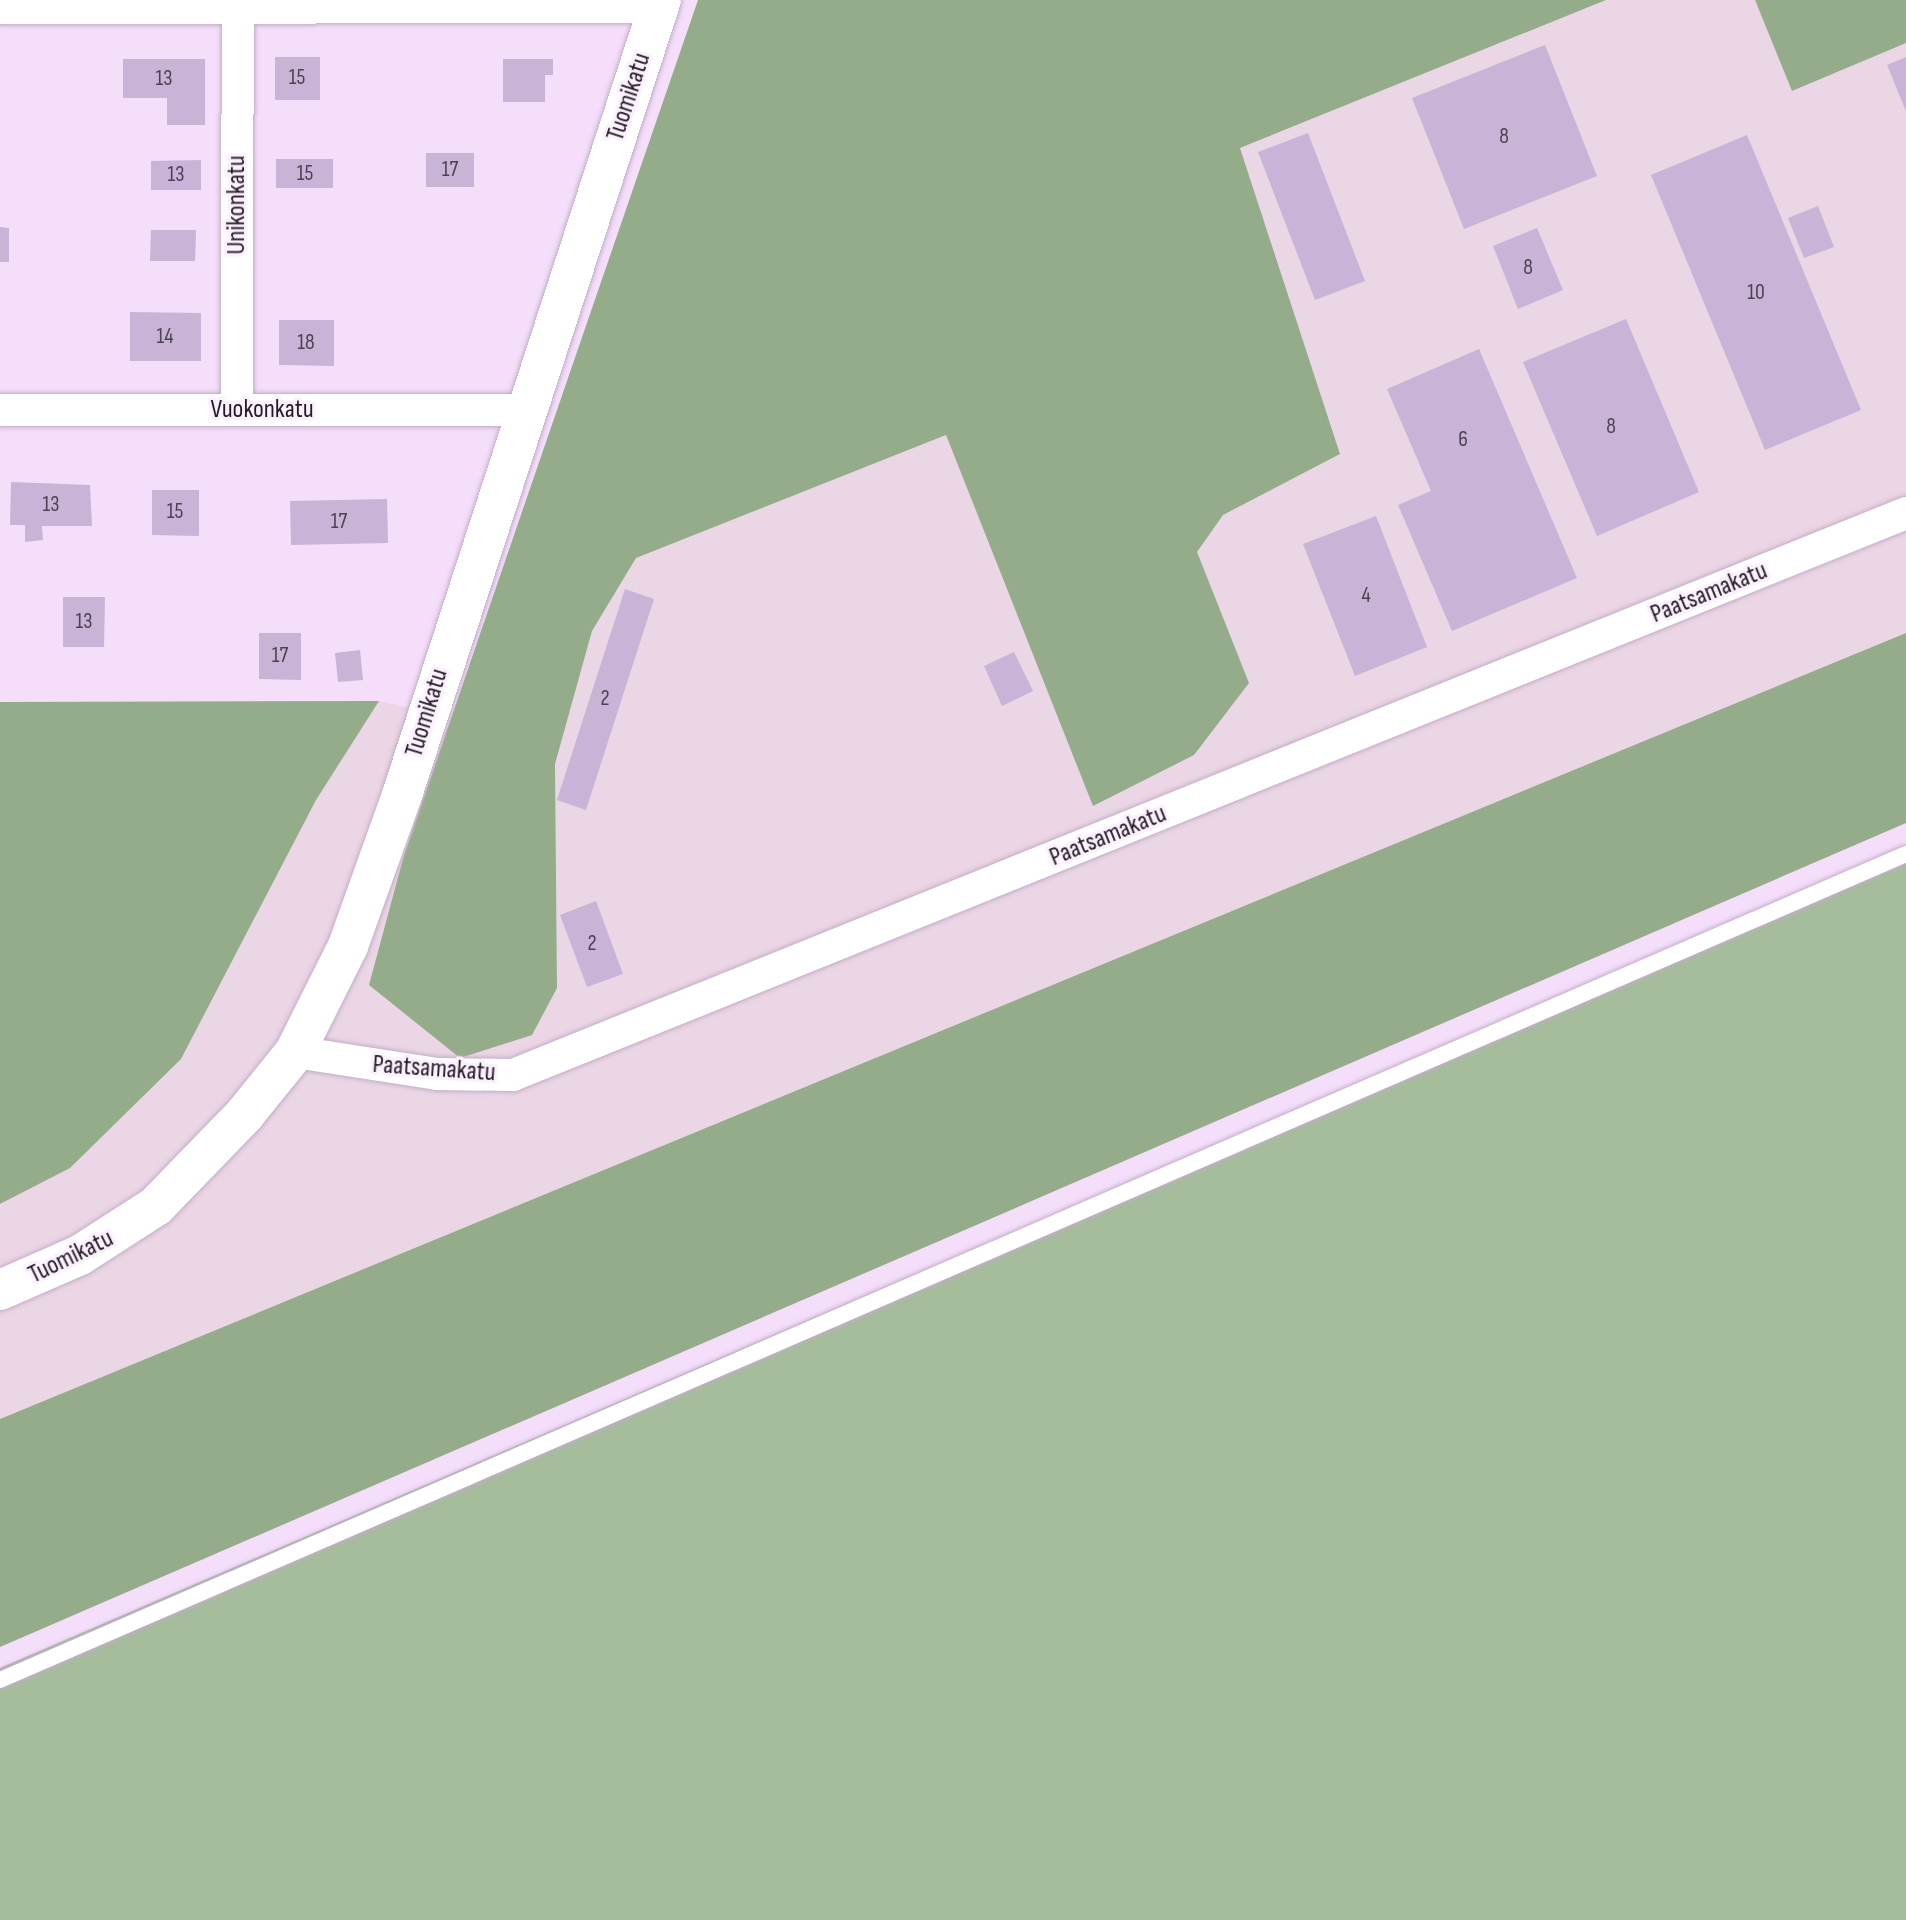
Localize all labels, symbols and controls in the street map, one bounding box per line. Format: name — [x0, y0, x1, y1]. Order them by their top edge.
street label: Tuomikatu — [600, 49, 658, 145]
house number: 15 — [289, 65, 305, 91]
house number: 13 — [156, 66, 172, 92]
house number: 8 — [1499, 124, 1509, 150]
street label: Unikonkatu — [221, 155, 253, 255]
house number: 17 — [442, 157, 458, 183]
house number: 15 — [297, 161, 313, 187]
house number: 13 — [168, 162, 184, 188]
house number: 8 — [1523, 255, 1533, 281]
house number: 10 — [1747, 280, 1765, 306]
house number: 14 — [157, 324, 173, 350]
house number: 18 — [297, 330, 315, 356]
street label: Vuokonkatu — [210, 394, 314, 426]
house number: 8 — [1606, 414, 1616, 440]
house number: 6 — [1458, 427, 1468, 453]
house number: 13 — [43, 492, 59, 518]
house number: 15 — [167, 499, 183, 525]
house number: 17 — [331, 509, 347, 535]
street label: Paatsamakatu — [1646, 555, 1772, 631]
house number: 4 — [1361, 583, 1371, 609]
house number: 13 — [76, 609, 92, 635]
house number: 17 — [272, 643, 288, 669]
street label: Tuomikatu — [399, 665, 455, 761]
house number: 2 — [600, 686, 610, 712]
street label: Paatsamakatu — [1045, 798, 1171, 874]
house number: 2 — [587, 931, 597, 957]
street label: Paatsamakatu — [372, 1049, 496, 1089]
street label: Tuomikatu — [23, 1223, 119, 1291]

